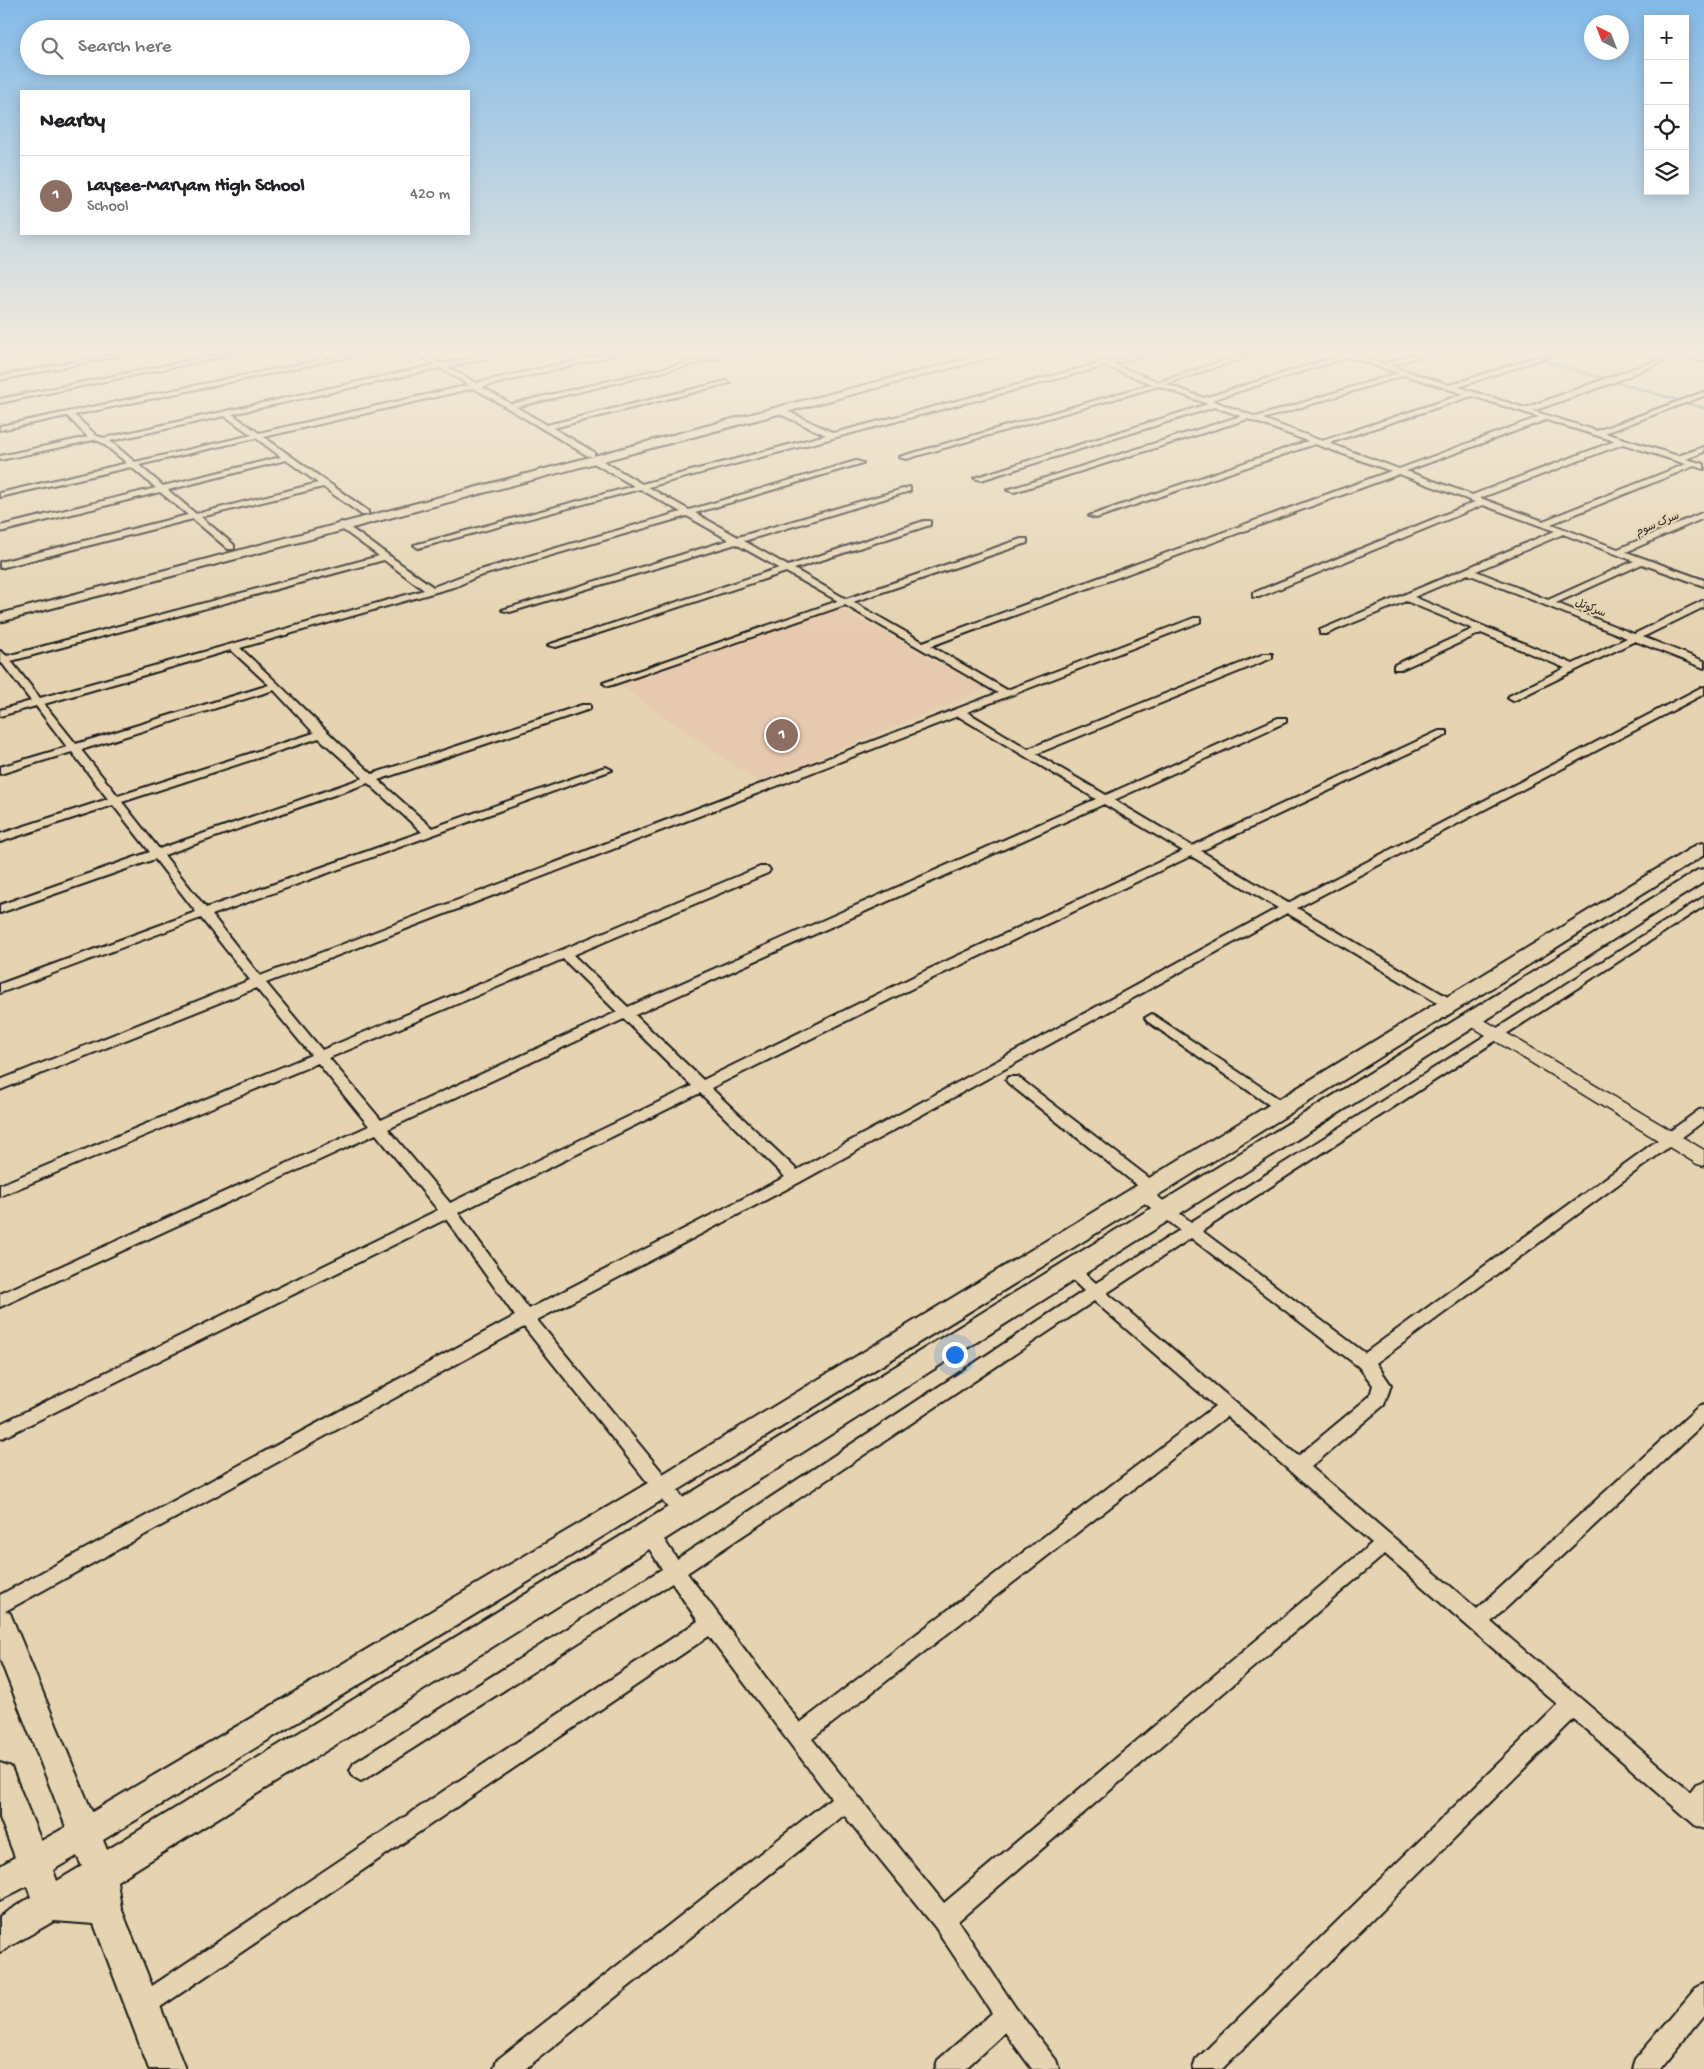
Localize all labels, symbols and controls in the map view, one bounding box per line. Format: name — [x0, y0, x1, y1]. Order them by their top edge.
north arrow — [1584, 15, 1629, 60]
map controls — [1644, 15, 1689, 195]
button: + — [1644, 15, 1689, 60]
search box — [20, 20, 470, 75]
icon: search — [38, 34, 66, 62]
text: Search here — [78, 36, 172, 59]
button: − — [1644, 60, 1689, 105]
button: locate — [1644, 105, 1689, 150]
text: Nearby — [40, 110, 105, 135]
button: layers — [1644, 150, 1689, 195]
text: Laysee-Maryam High School — [87, 175, 305, 198]
text: 1 — [53, 186, 59, 205]
text: 420 m — [410, 186, 450, 205]
text: School — [87, 198, 129, 217]
street label: سرک سوم — [1634, 509, 1682, 540]
street label: سرکوتل — [1573, 596, 1608, 620]
pin: 1 — [766, 716, 798, 754]
your location — [942, 1342, 968, 1368]

